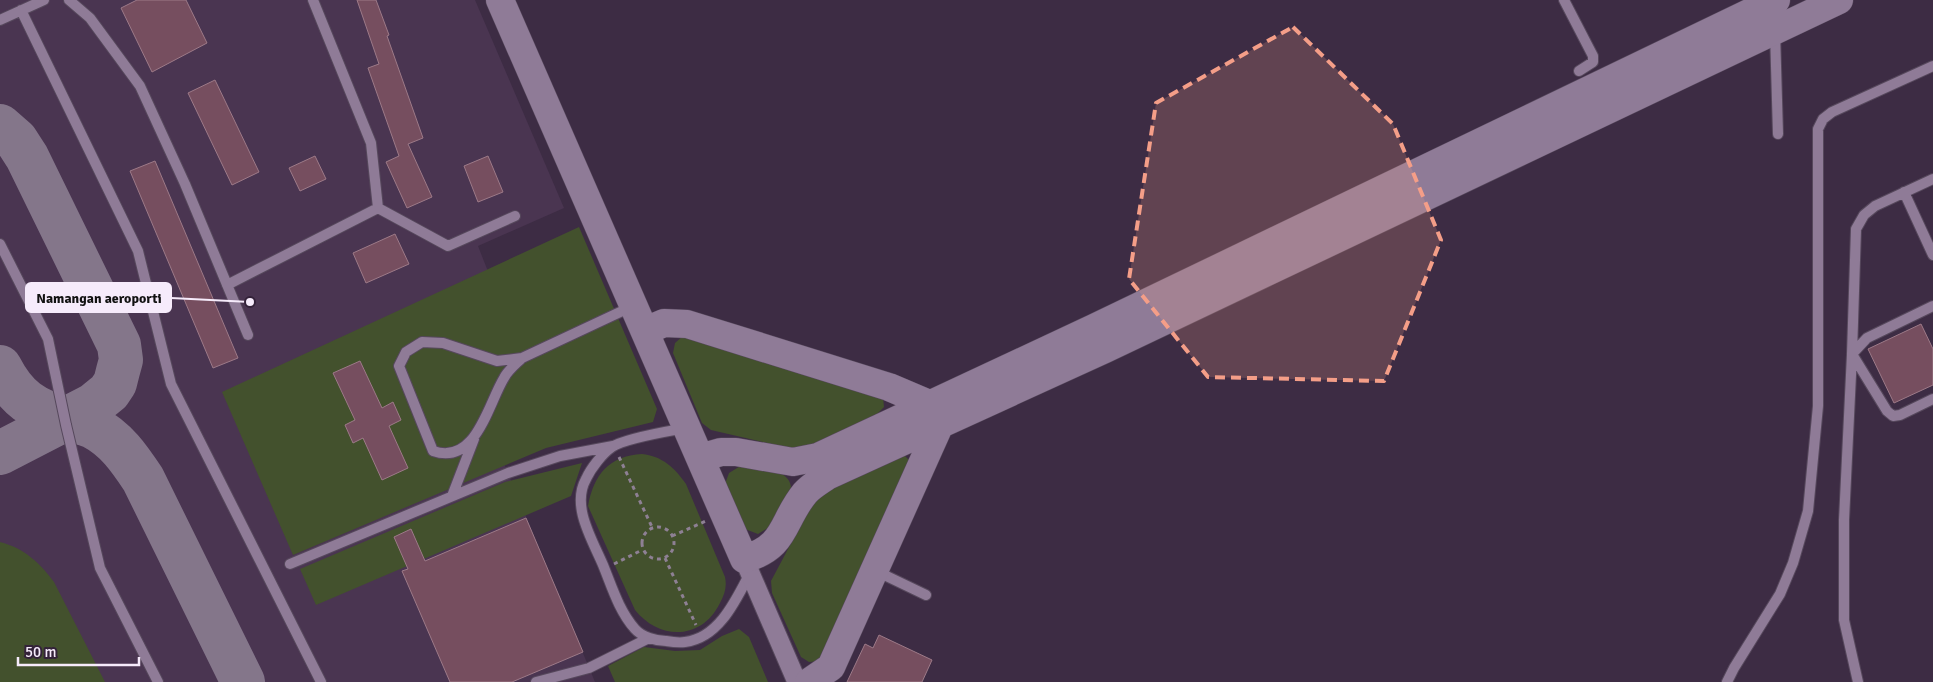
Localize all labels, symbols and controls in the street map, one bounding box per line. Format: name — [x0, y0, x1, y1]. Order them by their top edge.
callout: Namangan aeroporti — [26, 283, 171, 312]
text: Namangan aeroporti — [36, 290, 162, 307]
scale bar — [18, 634, 139, 666]
text: 50 m — [25, 643, 56, 661]

